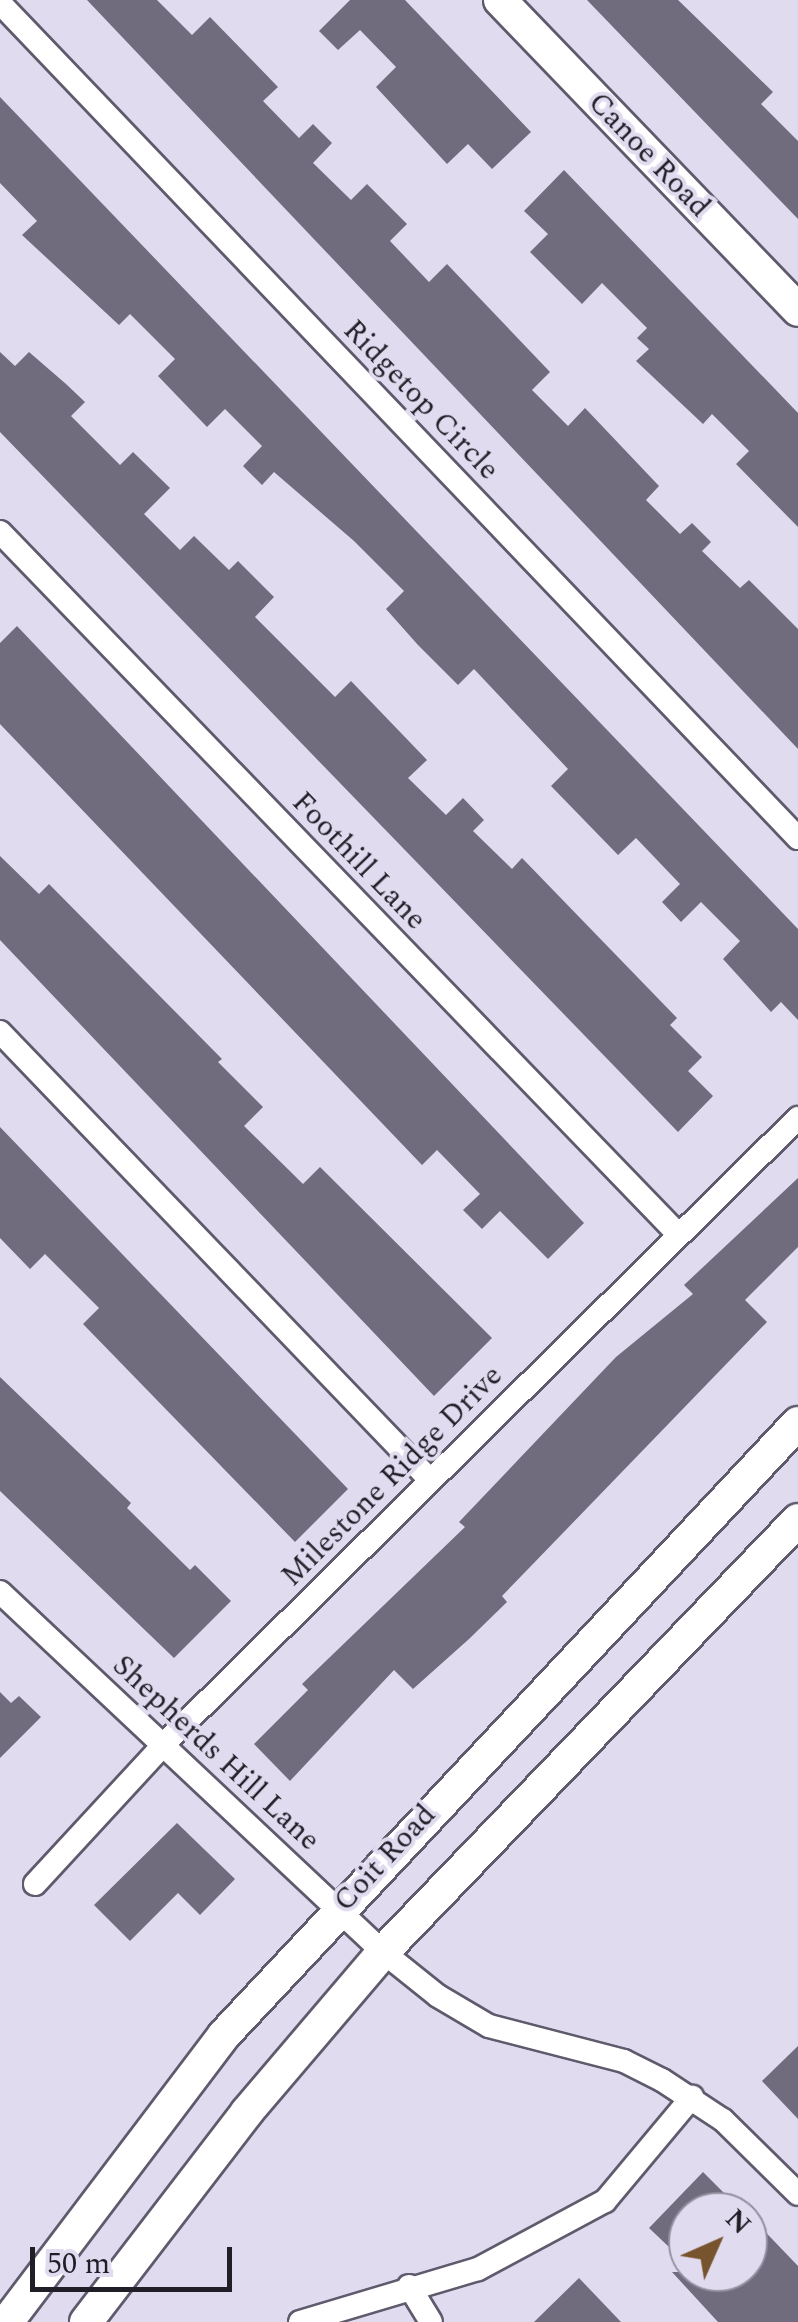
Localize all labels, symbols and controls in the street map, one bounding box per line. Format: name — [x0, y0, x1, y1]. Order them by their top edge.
street label: Canoe Road — [581, 85, 717, 225]
street label: Ridgetop Circle — [336, 312, 506, 488]
street label: Foothill Lane — [284, 784, 434, 938]
street label: Milestone Ridge Drive — [274, 1358, 510, 1594]
street label: Shepherds Hill Lane — [105, 1648, 327, 1858]
street label: Coit Road — [326, 1797, 444, 1919]
north arrow — [668, 2192, 768, 2292]
text: N — [715, 2199, 761, 2245]
scale bar — [35, 2227, 238, 2289]
text: 50 m — [47, 2241, 110, 2287]

